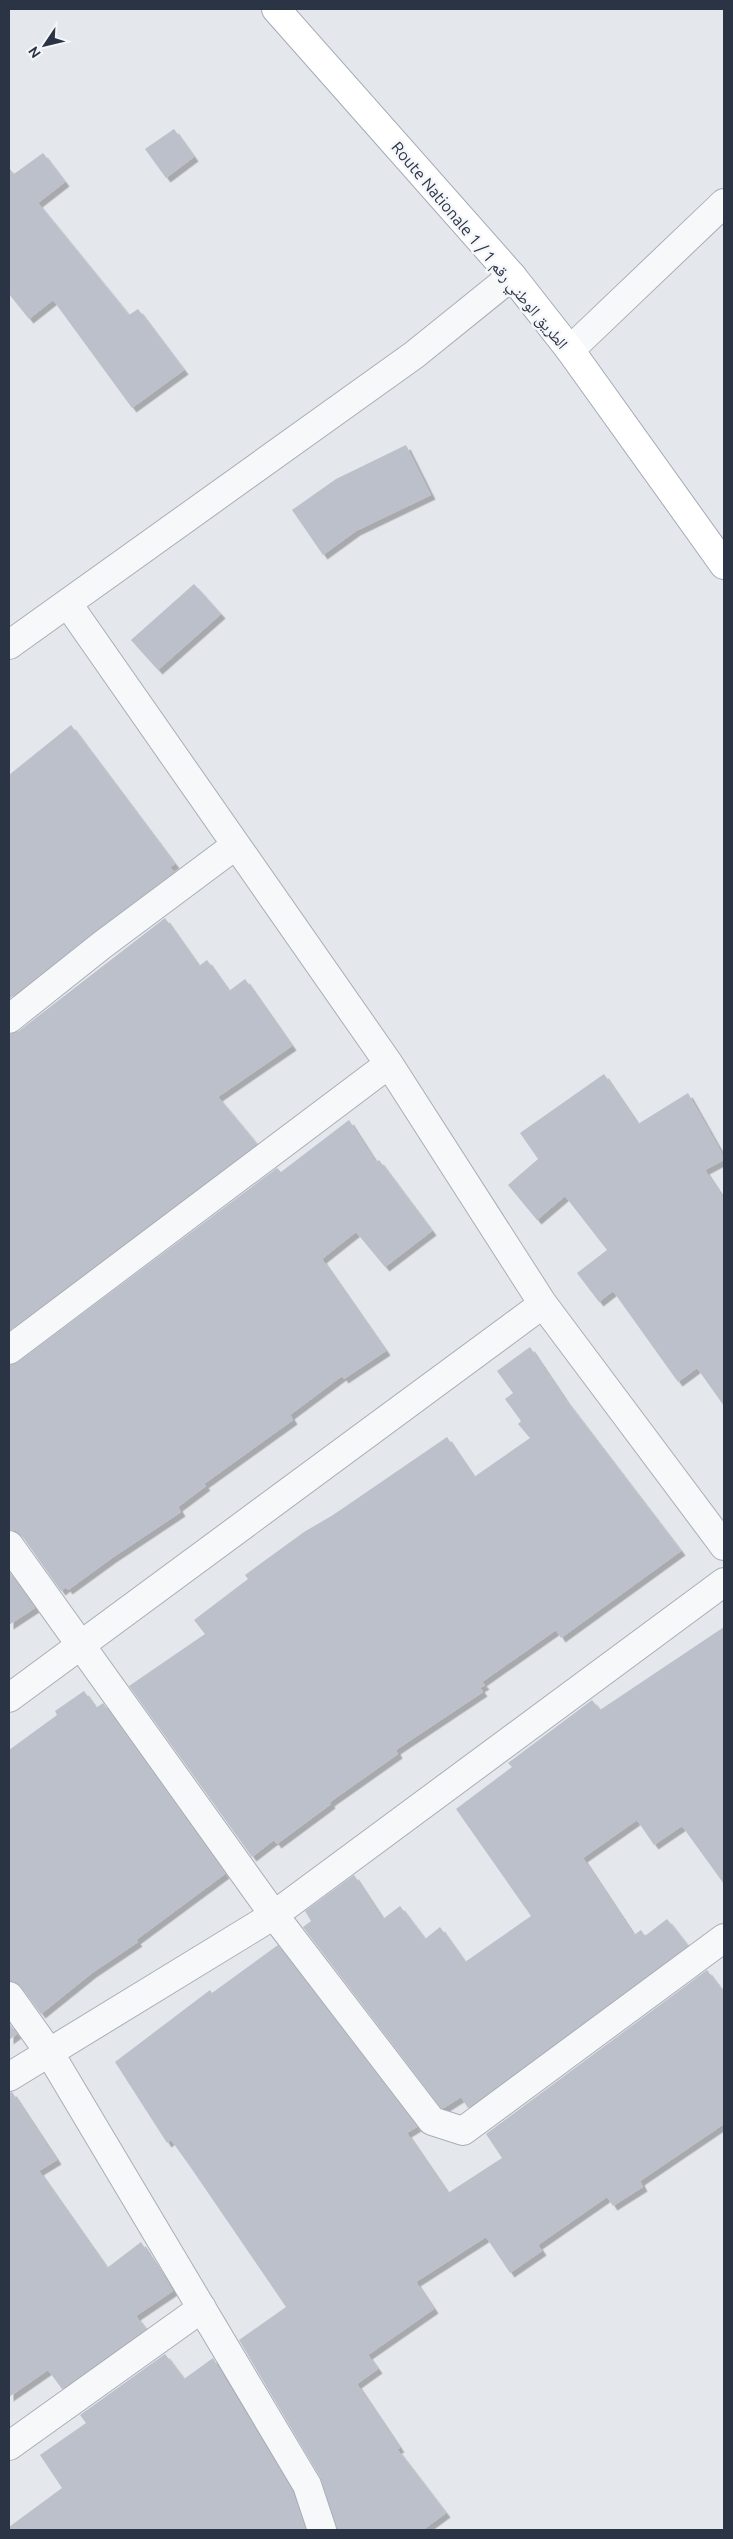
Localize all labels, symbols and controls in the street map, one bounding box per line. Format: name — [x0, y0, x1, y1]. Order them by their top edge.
north arrow — [20, 20, 70, 70]
text: N — [25, 44, 44, 61]
street label: Route Nationale 1 / الطريق الوطني رقم 1 — [385, 138, 572, 355]

